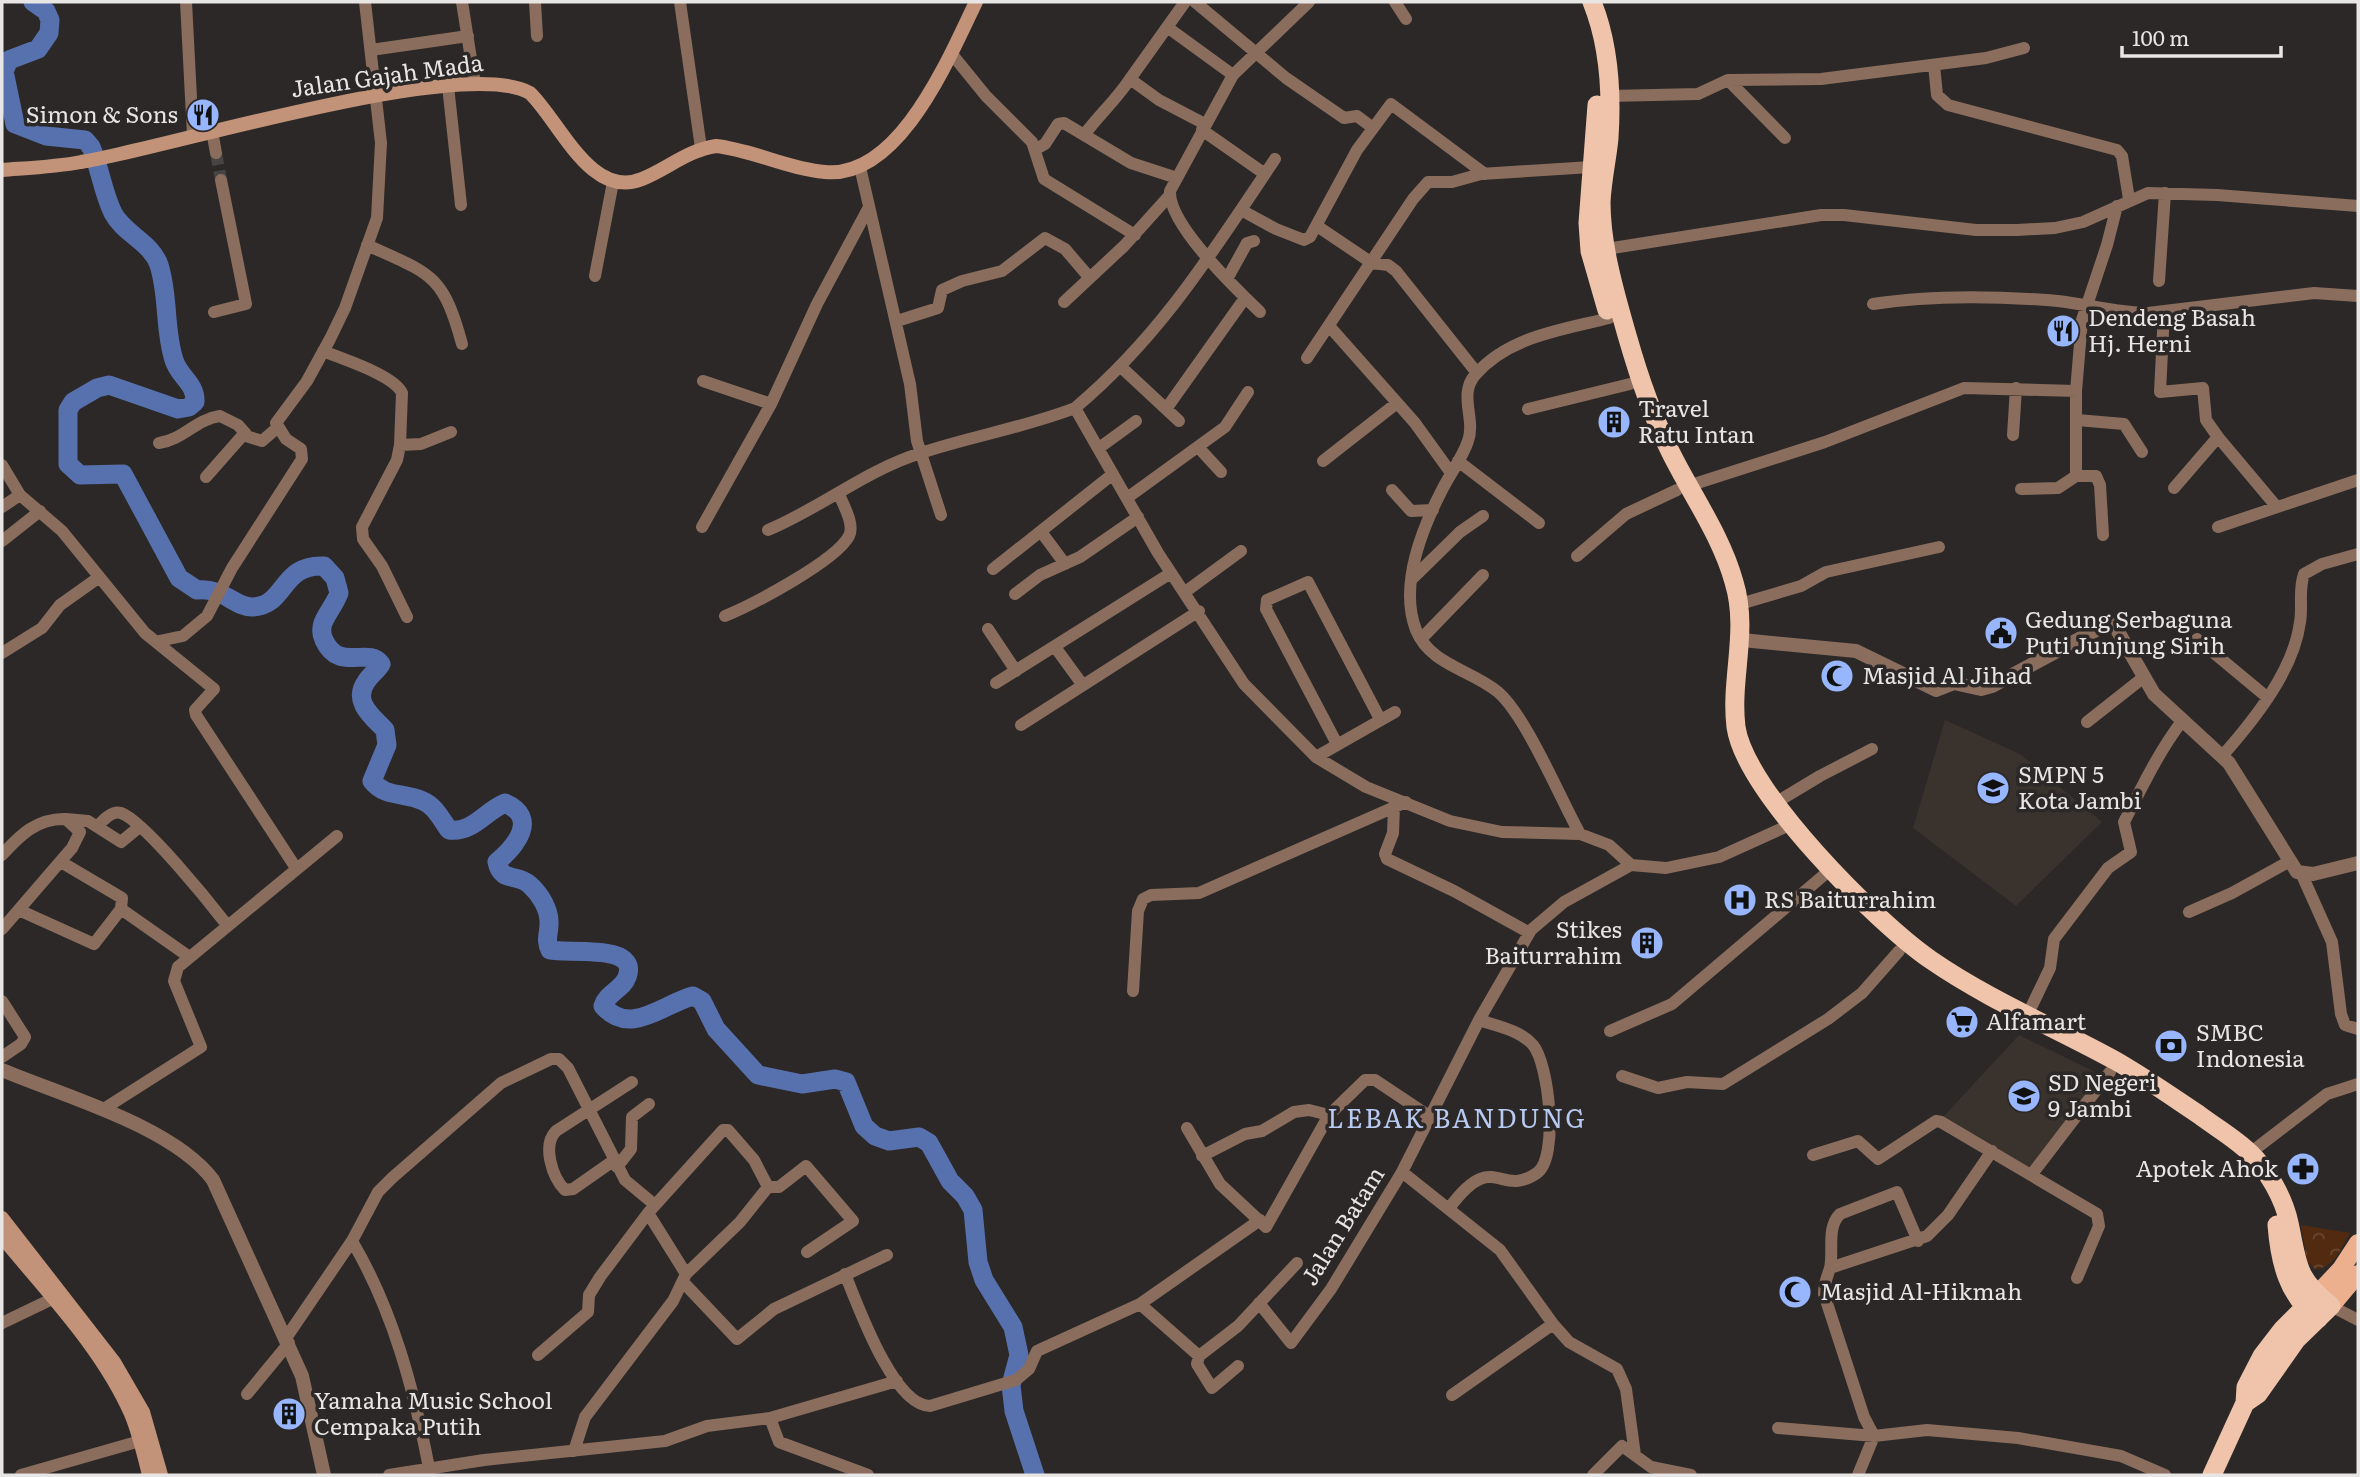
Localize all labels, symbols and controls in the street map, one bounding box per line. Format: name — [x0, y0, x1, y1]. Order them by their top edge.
scale bar — [2122, 14, 2281, 58]
text: 100 m — [2132, 21, 2189, 52]
street label: Jalan Gajah Mada — [288, 44, 486, 104]
place label: Simon & Sons — [26, 96, 178, 130]
restaurant icon: Simon & Sons — [184, 96, 222, 134]
place label: Dendeng Basah Hj. Herni — [2088, 299, 2256, 359]
restaurant icon: Dendeng Basah Hj. Herni — [2044, 312, 2082, 350]
place label: Travel Ratu Intan — [1638, 390, 1755, 450]
building icon: Travel Ratu Intan — [1595, 403, 1633, 441]
place label: Gedung Serbaguna Puti Junjung Sirih — [2025, 601, 2233, 661]
public building icon: Gedung Serbaguna Puti Junjung Sirih — [1982, 614, 2020, 652]
mosque icon: Masjid Al Jihad — [1818, 657, 1856, 695]
place label: Masjid Al Jihad — [1862, 657, 2032, 691]
place label: SMPN 5 Kota Jambi — [2018, 756, 2142, 816]
school or university icon: SMPN 5 Kota Jambi — [1974, 769, 2012, 807]
hospital icon: RS Baiturrahim — [1721, 881, 1759, 919]
place label: RS Baiturrahim — [1764, 881, 1936, 915]
place label: Stikes Baiturrahim — [1484, 911, 1622, 971]
building icon: Stikes Baiturrahim — [1628, 924, 1666, 962]
supermarket icon: Alfamart — [1943, 1003, 1981, 1041]
place label: Alfamart — [1986, 1003, 2087, 1037]
place label: SMBC Indonesia — [2196, 1014, 2305, 1074]
bank icon: SMBC Indonesia — [2152, 1027, 2190, 1065]
place label: SD Negeri 9 Jambi — [2048, 1064, 2157, 1124]
school or university icon: SD Negeri 9 Jambi — [2005, 1077, 2043, 1115]
district label: LEBAK BANDUNG — [1327, 1097, 1587, 1136]
place label: Apotek Ahok — [2136, 1150, 2279, 1184]
pharmacy icon: Apotek Ahok — [2284, 1150, 2322, 1188]
street label: Jalan Batam — [1291, 1159, 1391, 1291]
mosque icon: Masjid Al-Hikmah — [1776, 1273, 1814, 1311]
place label: Masjid Al-Hikmah — [1820, 1273, 2022, 1307]
place label: Yamaha Music School Cempaka Putih — [314, 1382, 553, 1442]
building icon: Yamaha Music School Cempaka Putih — [270, 1395, 308, 1433]

